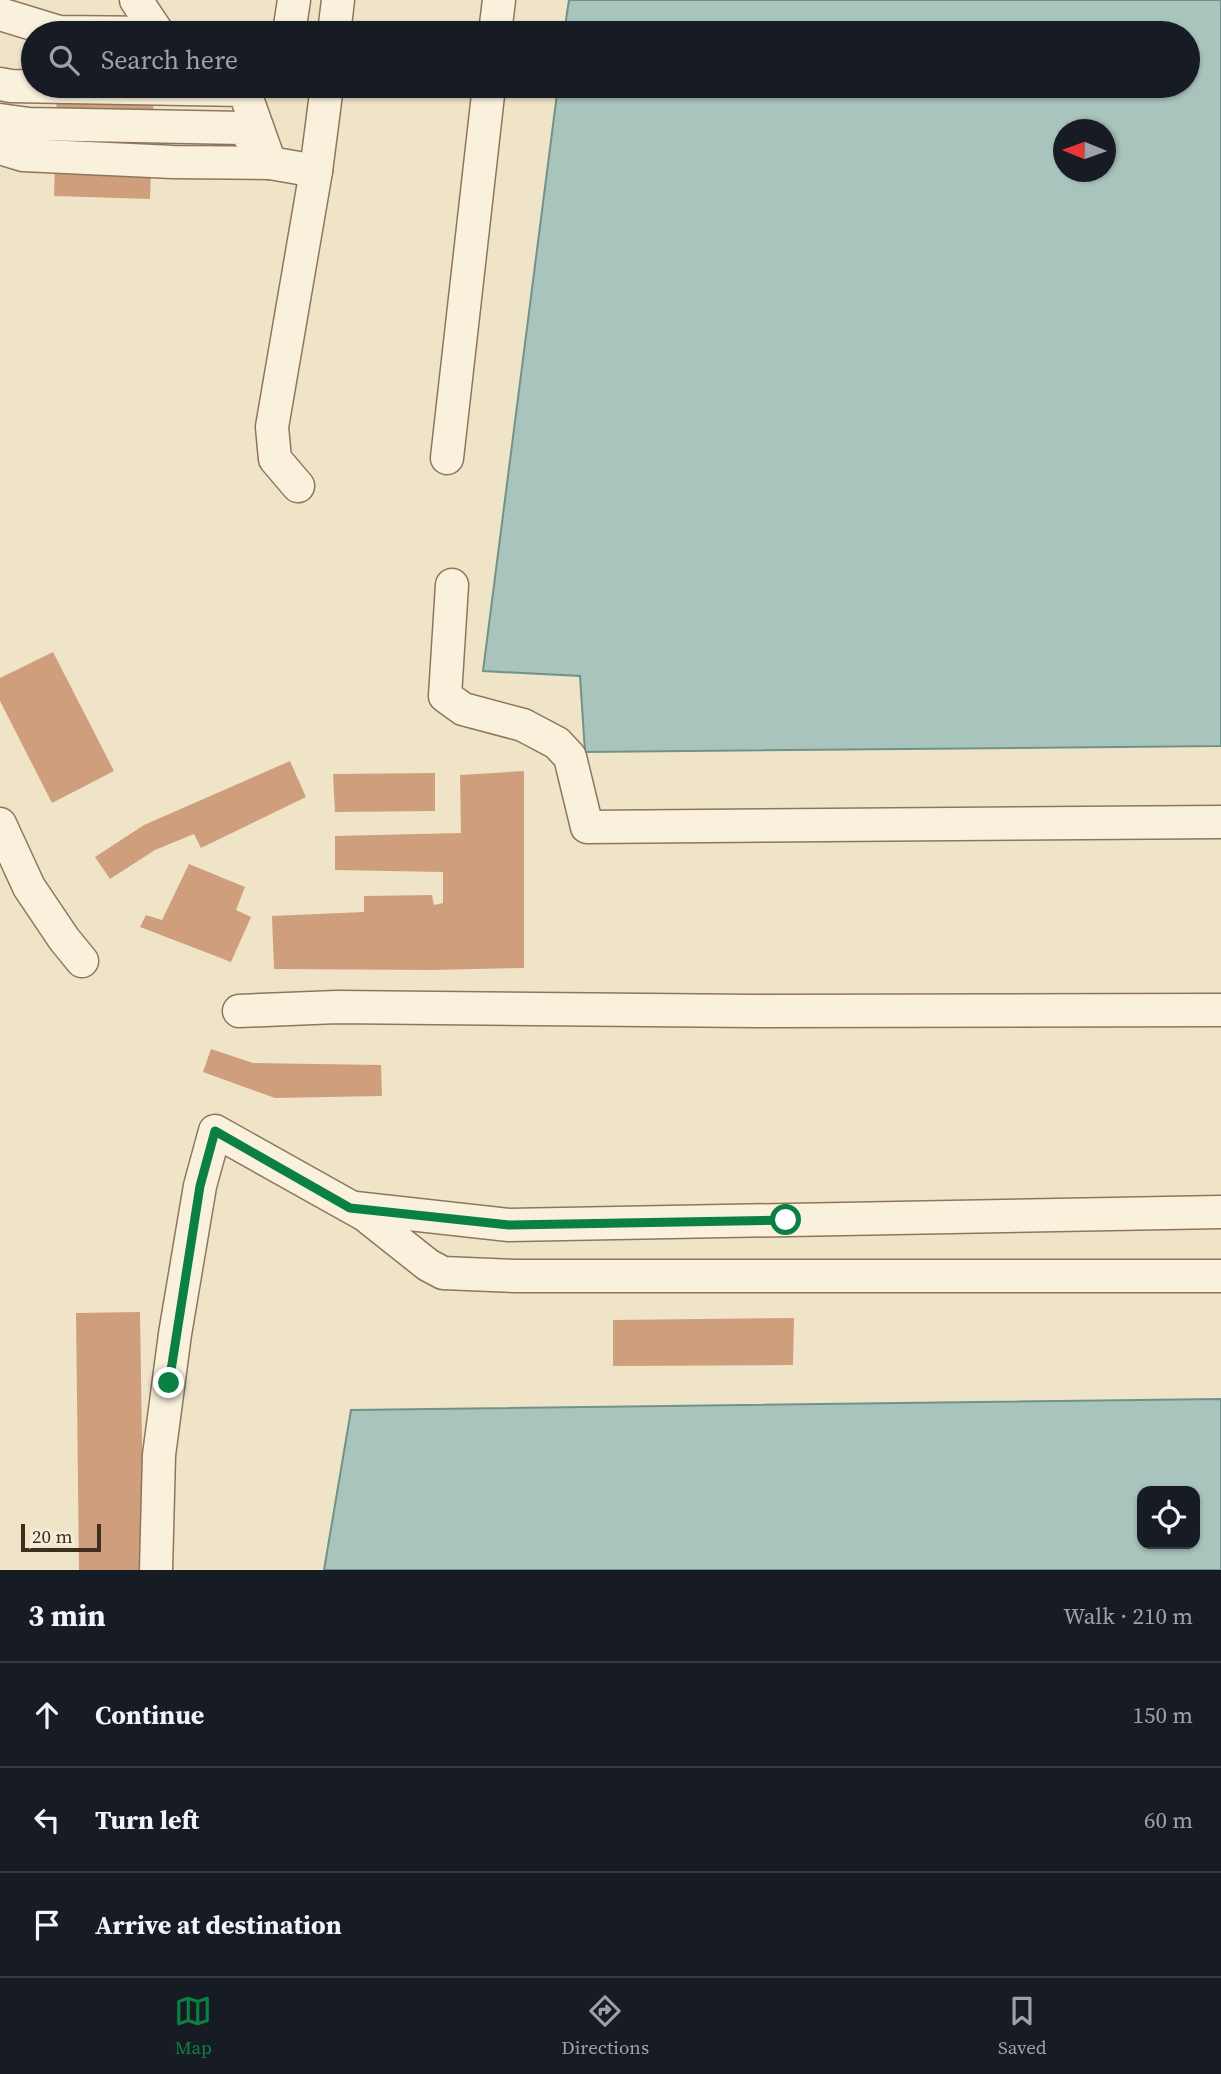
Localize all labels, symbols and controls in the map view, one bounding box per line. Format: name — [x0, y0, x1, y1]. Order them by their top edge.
search box — [21, 21, 1200, 98]
icon: search — [45, 41, 83, 79]
text: Search here — [101, 42, 238, 78]
north arrow — [1053, 119, 1116, 182]
route start — [770, 1204, 801, 1235]
route end — [153, 1367, 184, 1398]
map controls — [1137, 1486, 1200, 1549]
button: locate — [1137, 1486, 1200, 1549]
scale bar — [21, 1521, 102, 1553]
text: 20 m — [32, 1523, 73, 1549]
text: 3 min — [28, 1595, 106, 1636]
text: Walk · 210 m — [1063, 1600, 1193, 1632]
icon: ahead — [28, 1696, 66, 1734]
text: Continue — [95, 1697, 204, 1733]
text: 150 m — [1132, 1699, 1193, 1731]
icon: left — [28, 1801, 66, 1839]
text: Turn left — [95, 1802, 199, 1838]
text: 60 m — [1144, 1804, 1193, 1836]
icon: arrive — [28, 1906, 66, 1944]
text: Arrive at destination — [95, 1907, 342, 1943]
tab: Map — [174, 1992, 212, 2060]
tab: Directions — [561, 1992, 649, 2060]
tab: Saved — [998, 1992, 1047, 2060]

